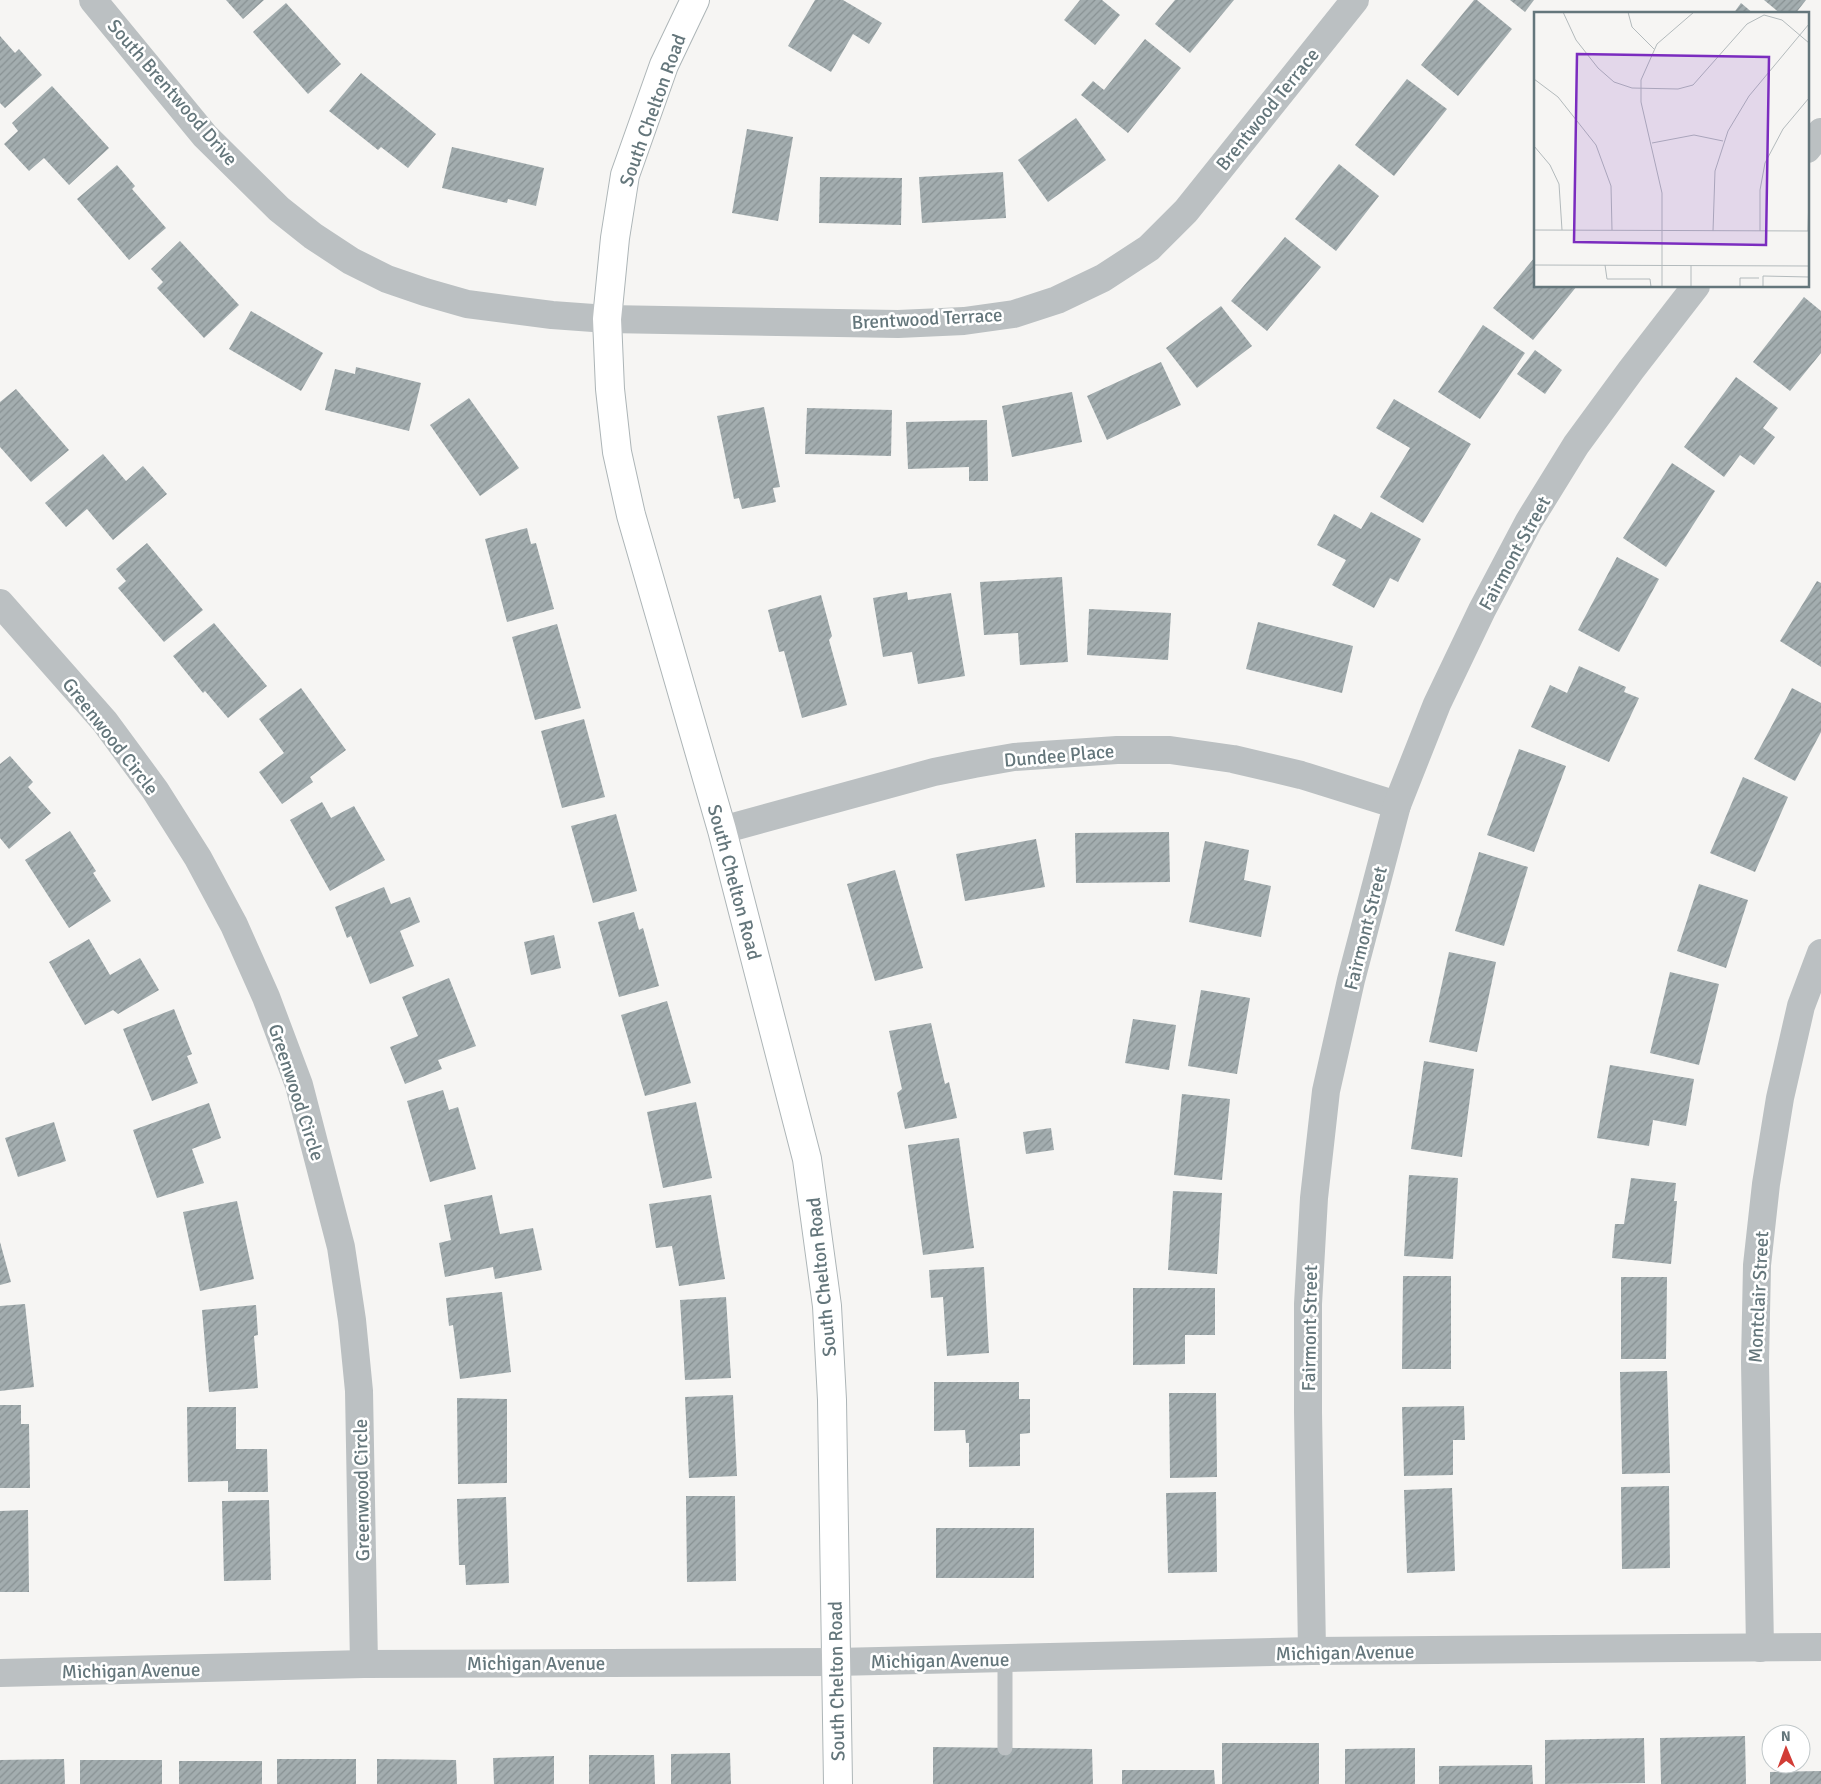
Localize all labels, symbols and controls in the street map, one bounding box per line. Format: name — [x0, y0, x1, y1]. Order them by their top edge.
inset map — [1534, 12, 1808, 288]
street label: South Brentwood Drive — [102, 14, 242, 171]
street label: South Chelton Road — [614, 31, 692, 190]
street label: Brentwood Terrace — [1211, 43, 1325, 176]
street label: Brentwood Terrace — [851, 303, 1003, 335]
street label: Fairmont Street — [1474, 492, 1556, 615]
street label: Greenwood Circle — [57, 673, 164, 800]
street label: Dundee Place — [1003, 739, 1115, 773]
street label: South Chelton Road — [702, 802, 766, 963]
street label: Fairmont Street — [1339, 863, 1393, 993]
street label: Greenwood Circle — [263, 1021, 329, 1164]
street label: South Chelton Road — [802, 1196, 842, 1358]
street label: Montclair Street — [1744, 1230, 1774, 1364]
street label: Fairmont Street — [1297, 1264, 1323, 1392]
street label: Greenwood Circle — [349, 1419, 375, 1561]
street label: South Chelton Road — [824, 1601, 850, 1761]
street label: Michigan Avenue — [1276, 1640, 1415, 1666]
street label: Michigan Avenue — [871, 1648, 1010, 1674]
street label: Michigan Avenue — [467, 1652, 605, 1676]
street label: Michigan Avenue — [62, 1658, 201, 1684]
north arrow — [1761, 1724, 1811, 1774]
text: N — [1781, 1728, 1791, 1745]

